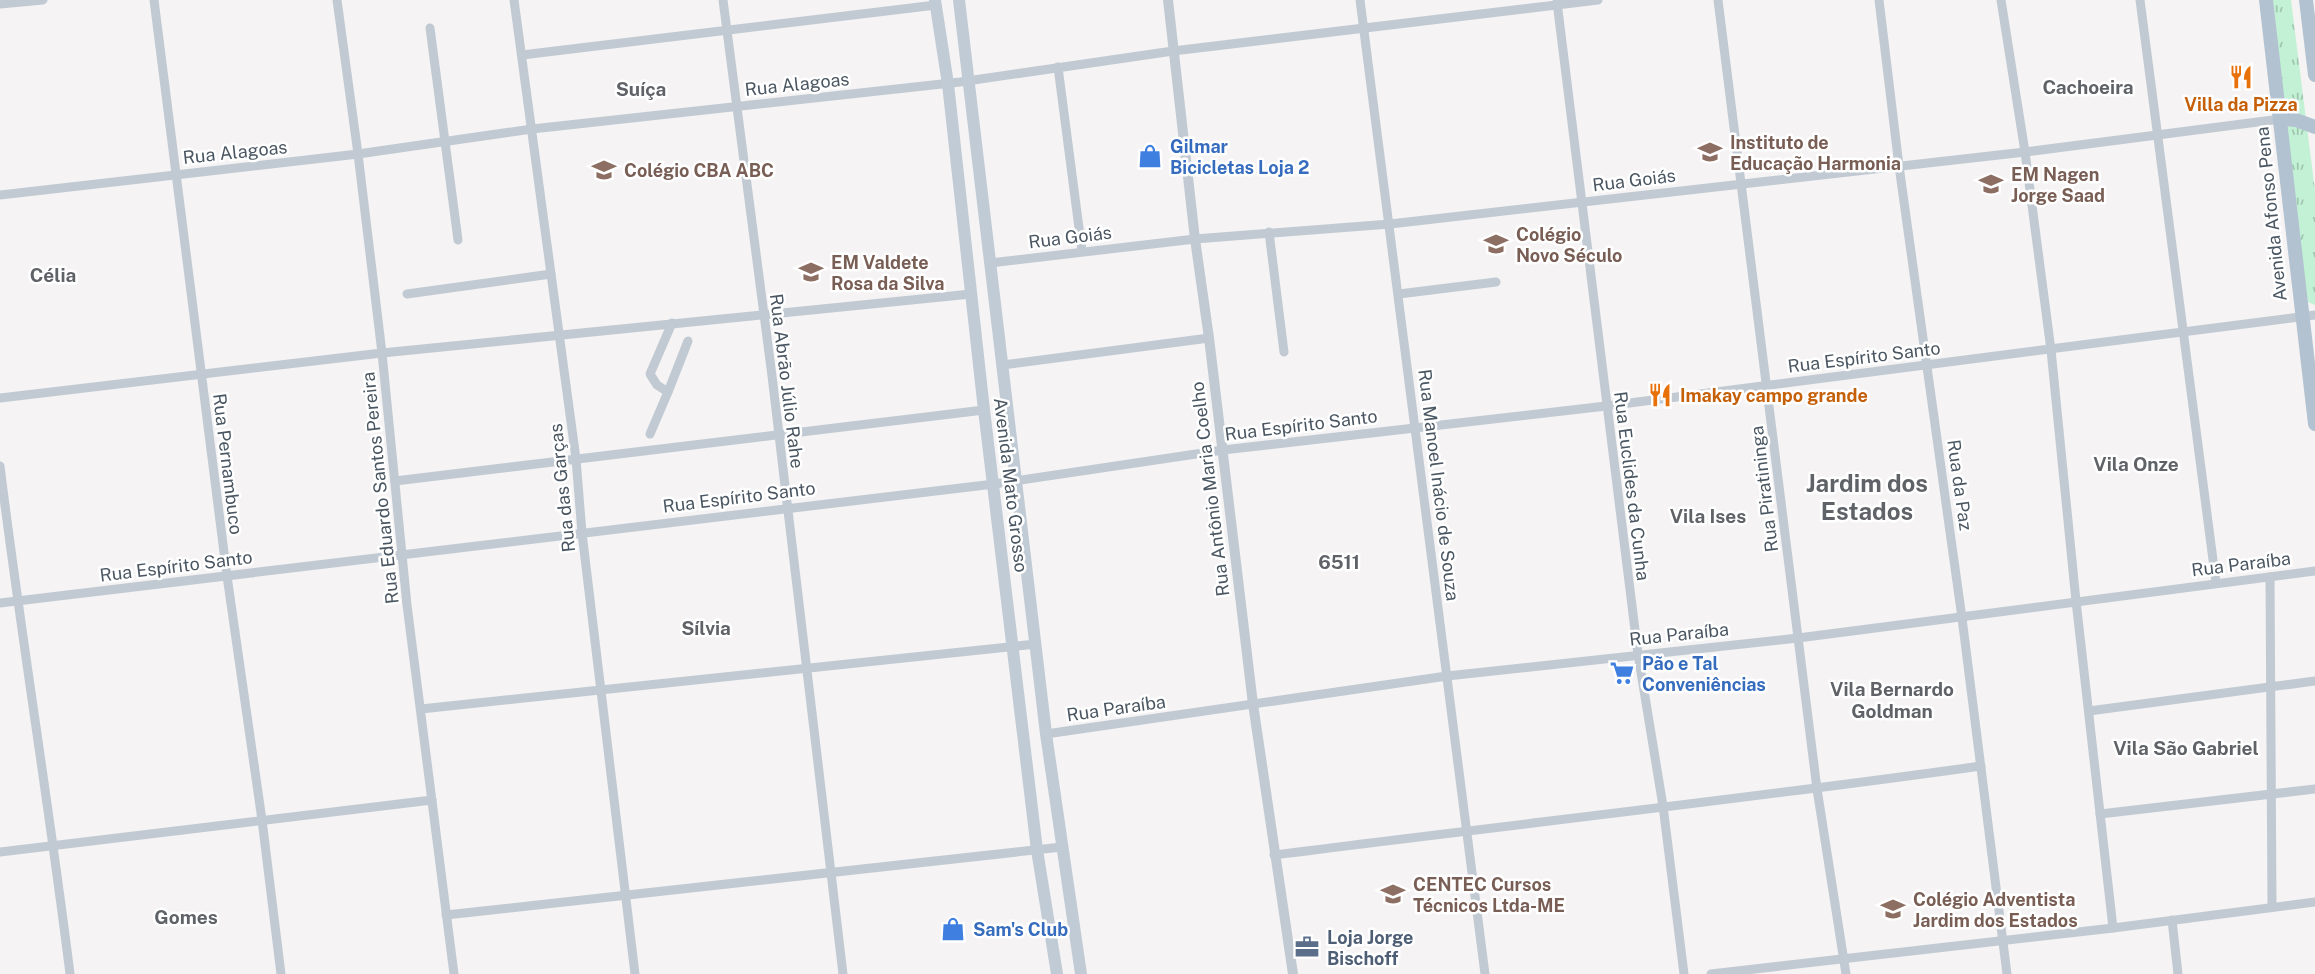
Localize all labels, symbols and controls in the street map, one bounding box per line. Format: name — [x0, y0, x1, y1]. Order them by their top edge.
restaurant icon: Villa da Pizza — [2227, 63, 2255, 91]
street label: Rua Alagoas — [744, 68, 850, 100]
district label: Cachoeira — [2042, 76, 2134, 98]
district label: Suíça — [616, 78, 666, 100]
place label: Villa da Pizza — [2184, 94, 2298, 115]
street label: Avenida Afonso Pena — [2251, 126, 2291, 302]
place label: Instituto de Educação Harmonia — [1730, 132, 1901, 174]
street label: Rua Alagoas — [182, 136, 288, 168]
place label: Gilmar Bicicletas Loja 2 — [1170, 136, 1309, 178]
school or university icon: Instituto de Educação Harmonia — [1696, 138, 1724, 166]
shop icon: Gilmar Bicicletas Loja 2 — [1136, 142, 1164, 170]
school or university icon: Colégio CBA ABC — [590, 156, 618, 184]
place label: Colégio CBA ABC — [624, 160, 774, 181]
street label: Rua Goiás — [1591, 164, 1677, 196]
place label: EM Nagen Jorge Saad — [2011, 164, 2105, 206]
school or university icon: EM Nagen Jorge Saad — [1977, 170, 2005, 198]
street label: Rua Goiás — [1027, 221, 1113, 253]
place label: Colégio Novo Século — [1516, 224, 1622, 266]
school or university icon: Colégio Novo Século — [1482, 230, 1510, 258]
place label: EM Valdete Rosa da Silva — [831, 252, 944, 294]
school or university icon: EM Valdete Rosa da Silva — [797, 258, 825, 286]
district label: Célia — [30, 264, 76, 286]
street label: Rua Abrão Júlio Rahe — [766, 292, 808, 470]
street label: Rua Espírito Santo — [1786, 337, 1942, 377]
street label: Rua Manoel Inácio de Souza — [1414, 368, 1464, 602]
street label: Rua Eduardo Santos Pereira — [357, 371, 403, 605]
street label: Rua Antônio Maria Coelho — [1186, 380, 1234, 598]
restaurant icon: Imakay campo grande — [1646, 381, 1674, 409]
place label: Imakay campo grande — [1680, 385, 1868, 406]
street label: Rua Euclides da Cunha — [1610, 390, 1654, 582]
street label: Rua Pernambuco — [209, 392, 247, 536]
street label: Avenida Mato Grosso — [990, 396, 1032, 574]
street label: Rua Espírito Santo — [1223, 405, 1379, 445]
street label: Rua das Garças — [545, 423, 579, 553]
street label: Rua Piratininga — [1746, 425, 1782, 553]
street label: Rua da Paz — [1943, 438, 1977, 532]
district label: Vila Onze — [2093, 453, 2179, 475]
district label: Jardim dos Estados — [1806, 469, 1928, 525]
street label: Rua Espírito Santo — [661, 477, 817, 517]
district label: Vila Ises — [1670, 505, 1746, 527]
street label: Rua Espírito Santo — [98, 546, 254, 586]
street label: Rua Paraíba — [2190, 547, 2292, 581]
district label: 6511 — [1318, 551, 1360, 573]
district label: Sílvia — [681, 617, 731, 639]
street label: Rua Paraíba — [1628, 618, 1730, 650]
place label: Pão e Tal Conveniências — [1642, 653, 1766, 695]
supermarket icon: Pão e Tal Conveniências — [1608, 659, 1636, 687]
district label: Vila Bernardo Goldman — [1830, 678, 1954, 722]
street label: Rua Paraíba — [1065, 691, 1167, 725]
district label: Vila São Gabriel — [2113, 737, 2259, 759]
place label: CENTEC Cursos Técnicos Ltda-ME — [1413, 874, 1565, 916]
school or university icon: CENTEC Cursos Técnicos Ltda-ME — [1379, 880, 1407, 908]
place label: Colégio Adventista Jardim dos Estados — [1913, 889, 2078, 931]
school or university icon: Colégio Adventista Jardim dos Estados — [1879, 895, 1907, 923]
district label: Gomes — [154, 906, 218, 928]
shop icon: Sam's Club — [939, 915, 967, 943]
place label: Sam's Club — [973, 919, 1068, 940]
place label: Loja Jorge Bischoff — [1327, 927, 1413, 969]
office icon: Loja Jorge Bischoff — [1293, 933, 1321, 961]

